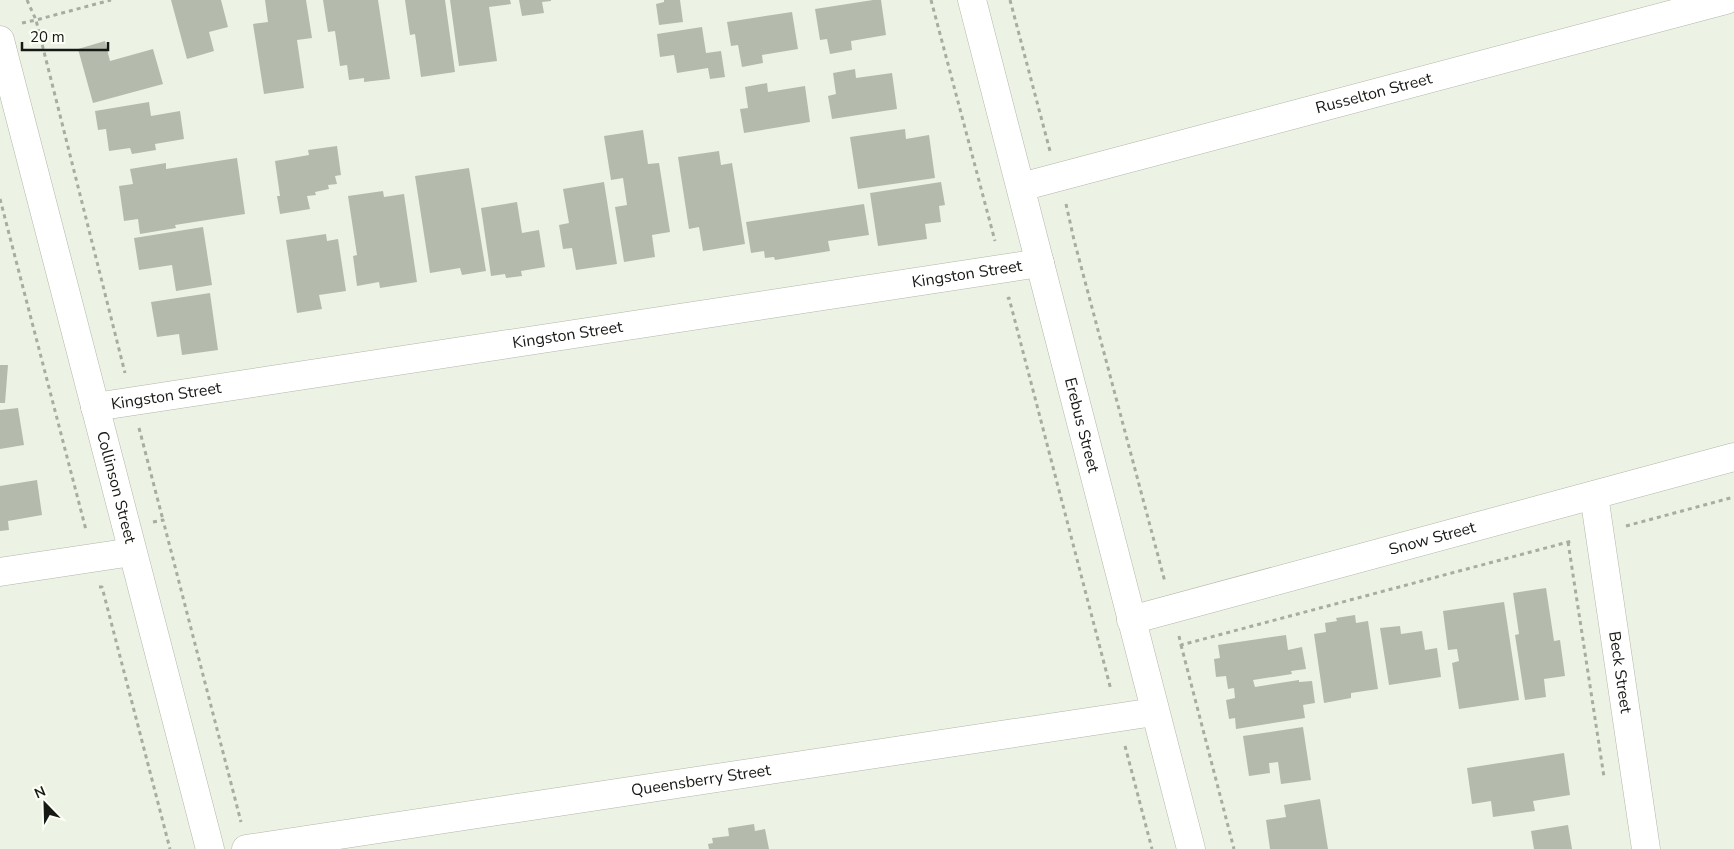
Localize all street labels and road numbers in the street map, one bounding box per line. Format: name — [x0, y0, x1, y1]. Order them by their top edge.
street label: Russelton Street — [1313, 67, 1435, 119]
street label: Kingston Street — [910, 255, 1024, 293]
street label: Kingston Street — [511, 316, 625, 354]
street label: Erebus Street — [1059, 375, 1105, 475]
street label: Kingston Street — [110, 377, 223, 415]
street label: Collinson Street — [91, 429, 141, 546]
street label: Snow Street — [1386, 516, 1478, 561]
street label: Beck Street — [1603, 630, 1637, 715]
street label: Queensberry Street — [630, 759, 773, 802]

